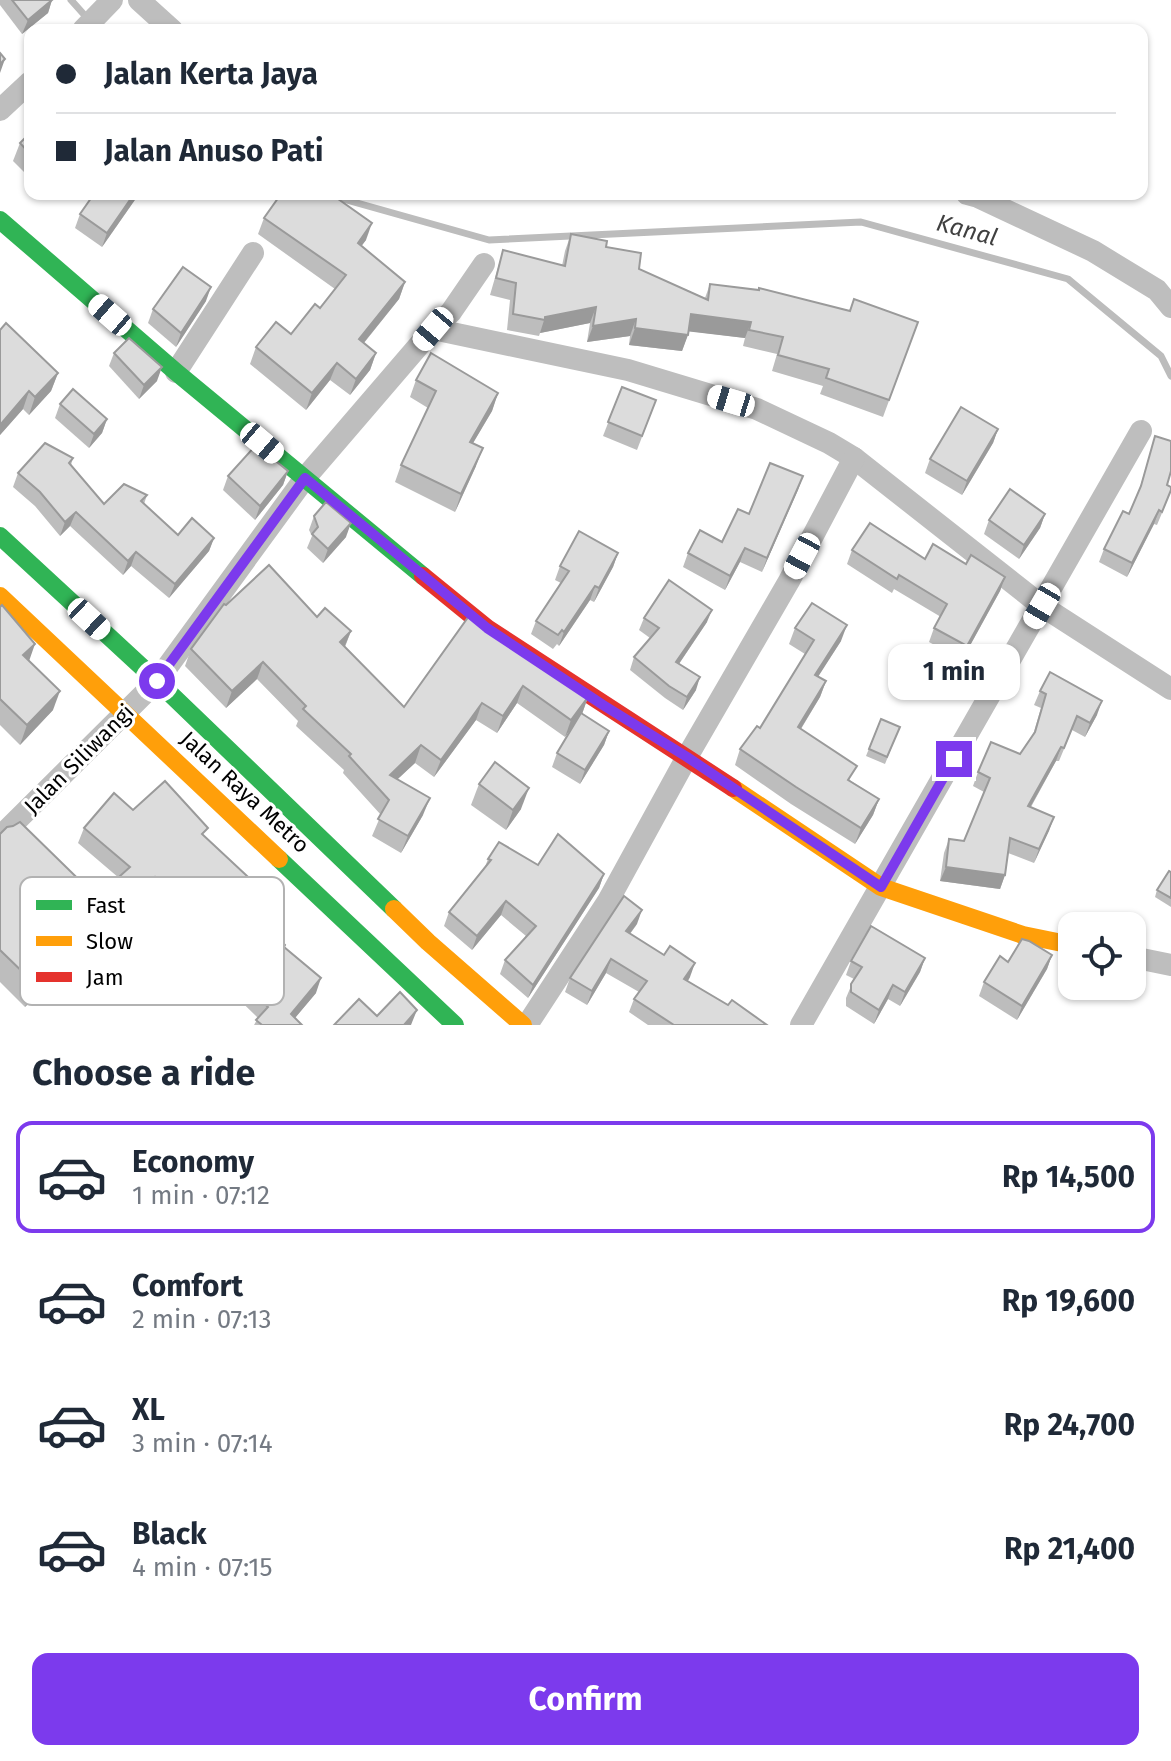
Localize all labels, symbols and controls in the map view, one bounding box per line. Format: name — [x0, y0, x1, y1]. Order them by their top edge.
text: Jalan Kerta Jaya — [104, 56, 318, 92]
text: Jalan Anuso Pati — [104, 133, 323, 169]
water label: Kanal — [934, 208, 1000, 252]
car — [84, 290, 136, 340]
car — [408, 303, 458, 355]
car — [705, 383, 757, 419]
car — [236, 418, 288, 468]
car — [780, 529, 824, 583]
car — [1020, 579, 1064, 633]
car — [63, 594, 115, 644]
callout: 1 min — [888, 643, 1020, 699]
text: 1 min — [923, 656, 985, 687]
route start — [139, 663, 175, 699]
street label: Jalan Siliwangi — [18, 698, 140, 820]
street label: Jalan Raya Metro — [175, 725, 315, 859]
route end — [936, 741, 972, 777]
legend — [20, 877, 284, 1005]
text: Fast — [86, 892, 126, 919]
map controls — [1058, 912, 1146, 1000]
button: locate — [1058, 912, 1146, 1000]
text: Slow — [86, 928, 133, 955]
text: Jam — [86, 964, 124, 991]
text: Choose a ride — [32, 1051, 255, 1095]
icon: car — [36, 1141, 108, 1213]
text: Economy — [132, 1144, 254, 1180]
text: Rp 14,500 — [1002, 1159, 1135, 1195]
text: 1 min · 07:12 — [132, 1180, 270, 1211]
icon: car — [36, 1265, 108, 1337]
text: Comfort — [132, 1268, 243, 1304]
text: Rp 19,600 — [1002, 1283, 1135, 1319]
text: 2 min · 07:13 — [132, 1304, 272, 1335]
icon: car — [36, 1389, 108, 1461]
text: XL — [132, 1392, 165, 1428]
text: Rp 24,700 — [1004, 1407, 1135, 1443]
text: 3 min · 07:14 — [132, 1428, 273, 1459]
icon: car — [36, 1513, 108, 1585]
text: Black — [132, 1516, 207, 1552]
text: Rp 21,400 — [1004, 1531, 1135, 1567]
text: 4 min · 07:15 — [132, 1552, 273, 1583]
button: Confirm — [32, 1653, 1139, 1745]

